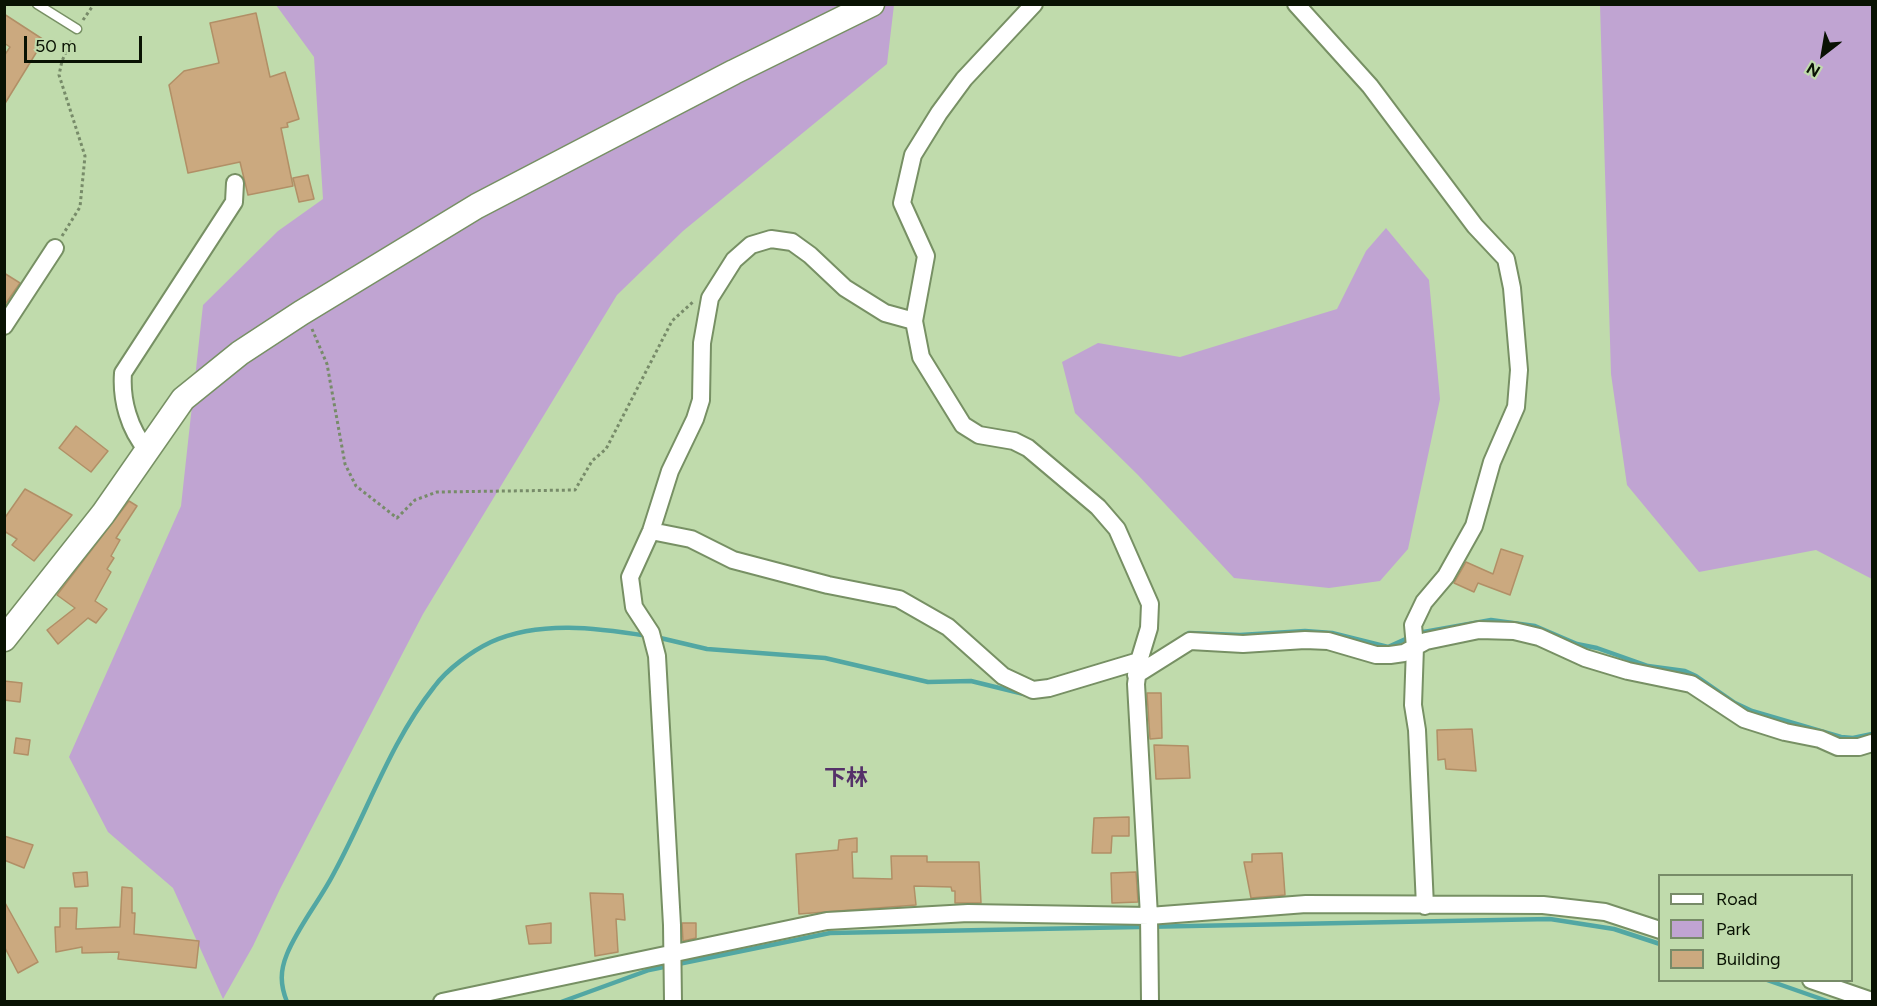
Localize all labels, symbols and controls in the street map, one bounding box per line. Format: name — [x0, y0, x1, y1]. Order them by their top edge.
scale bar — [27, 24, 146, 62]
north arrow — [1793, 24, 1853, 84]
text: 50 m — [35, 35, 77, 57]
text: N — [1803, 59, 1824, 81]
district label: 下林 — [824, 766, 868, 792]
legend — [1658, 874, 1853, 982]
text: Road — [1716, 888, 1757, 910]
text: Park — [1716, 918, 1750, 940]
text: Building — [1716, 948, 1781, 970]

